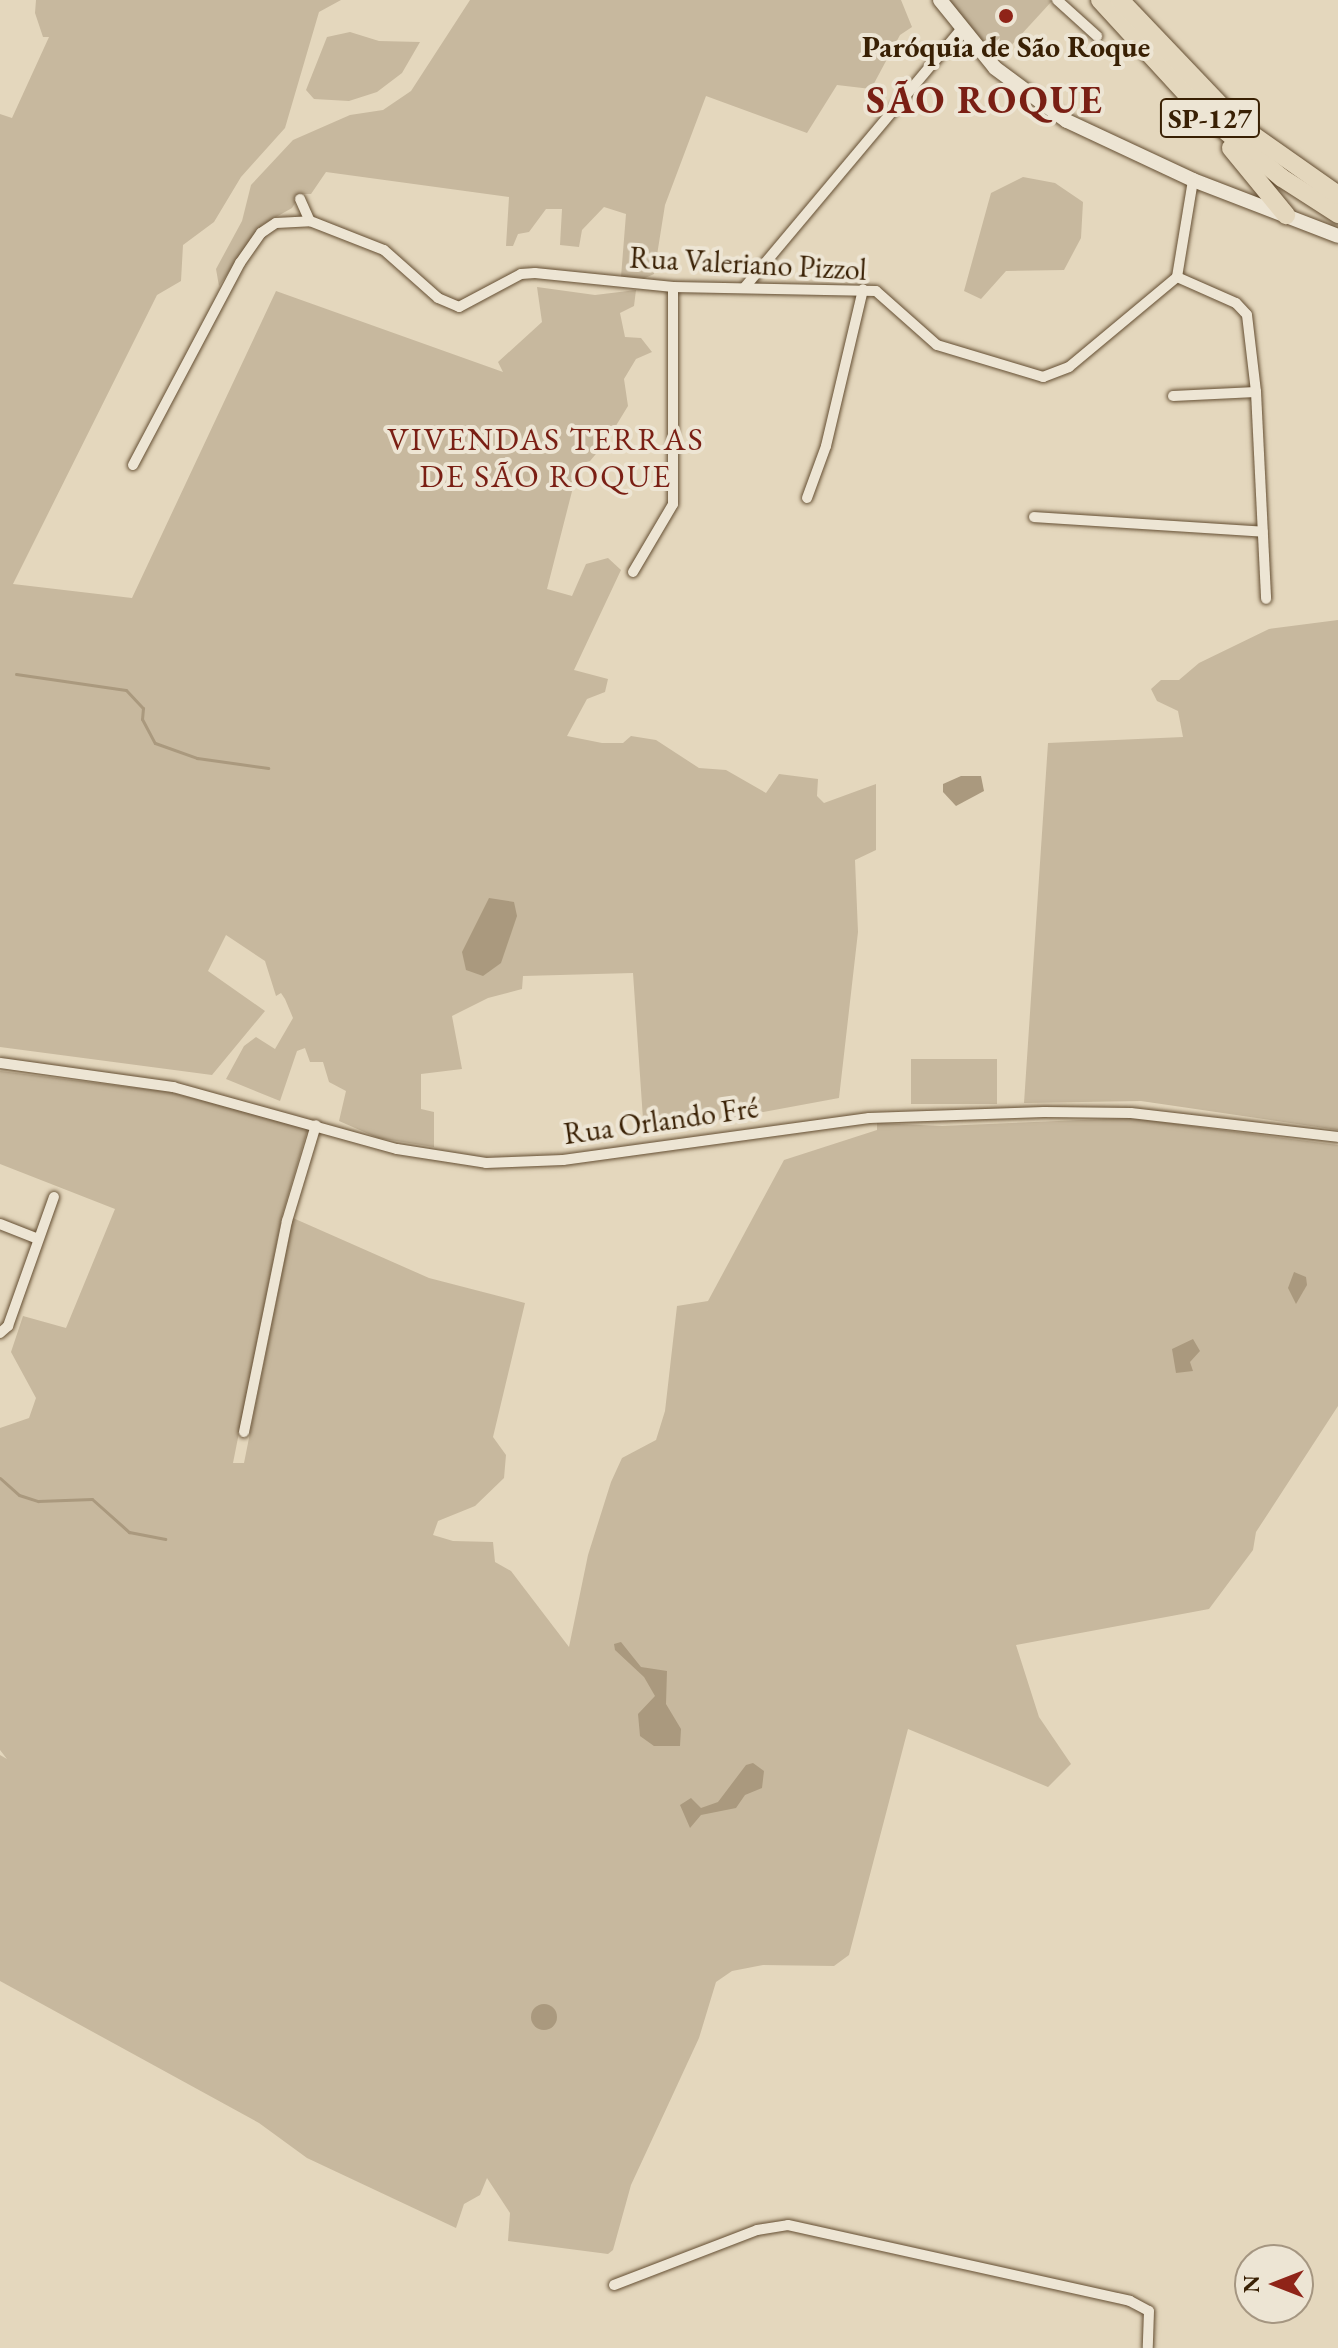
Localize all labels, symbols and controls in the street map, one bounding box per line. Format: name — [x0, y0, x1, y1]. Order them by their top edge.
marker: Paróquia de São Roque — [997, 7, 1015, 25]
place label: Paróquia de São Roque — [862, 29, 1150, 65]
district label: SÃO ROQUE — [866, 77, 1104, 123]
road number: SP-127 — [1158, 94, 1262, 142]
street label: Rua Valeriano Pizzol — [629, 240, 867, 288]
district label: VIVENDAS TERRAS DE SÃO ROQUE — [387, 421, 705, 496]
street label: Rua Orlando Fré — [561, 1090, 761, 1152]
north arrow — [1234, 2244, 1314, 2324]
text: N — [1237, 2275, 1266, 2293]

